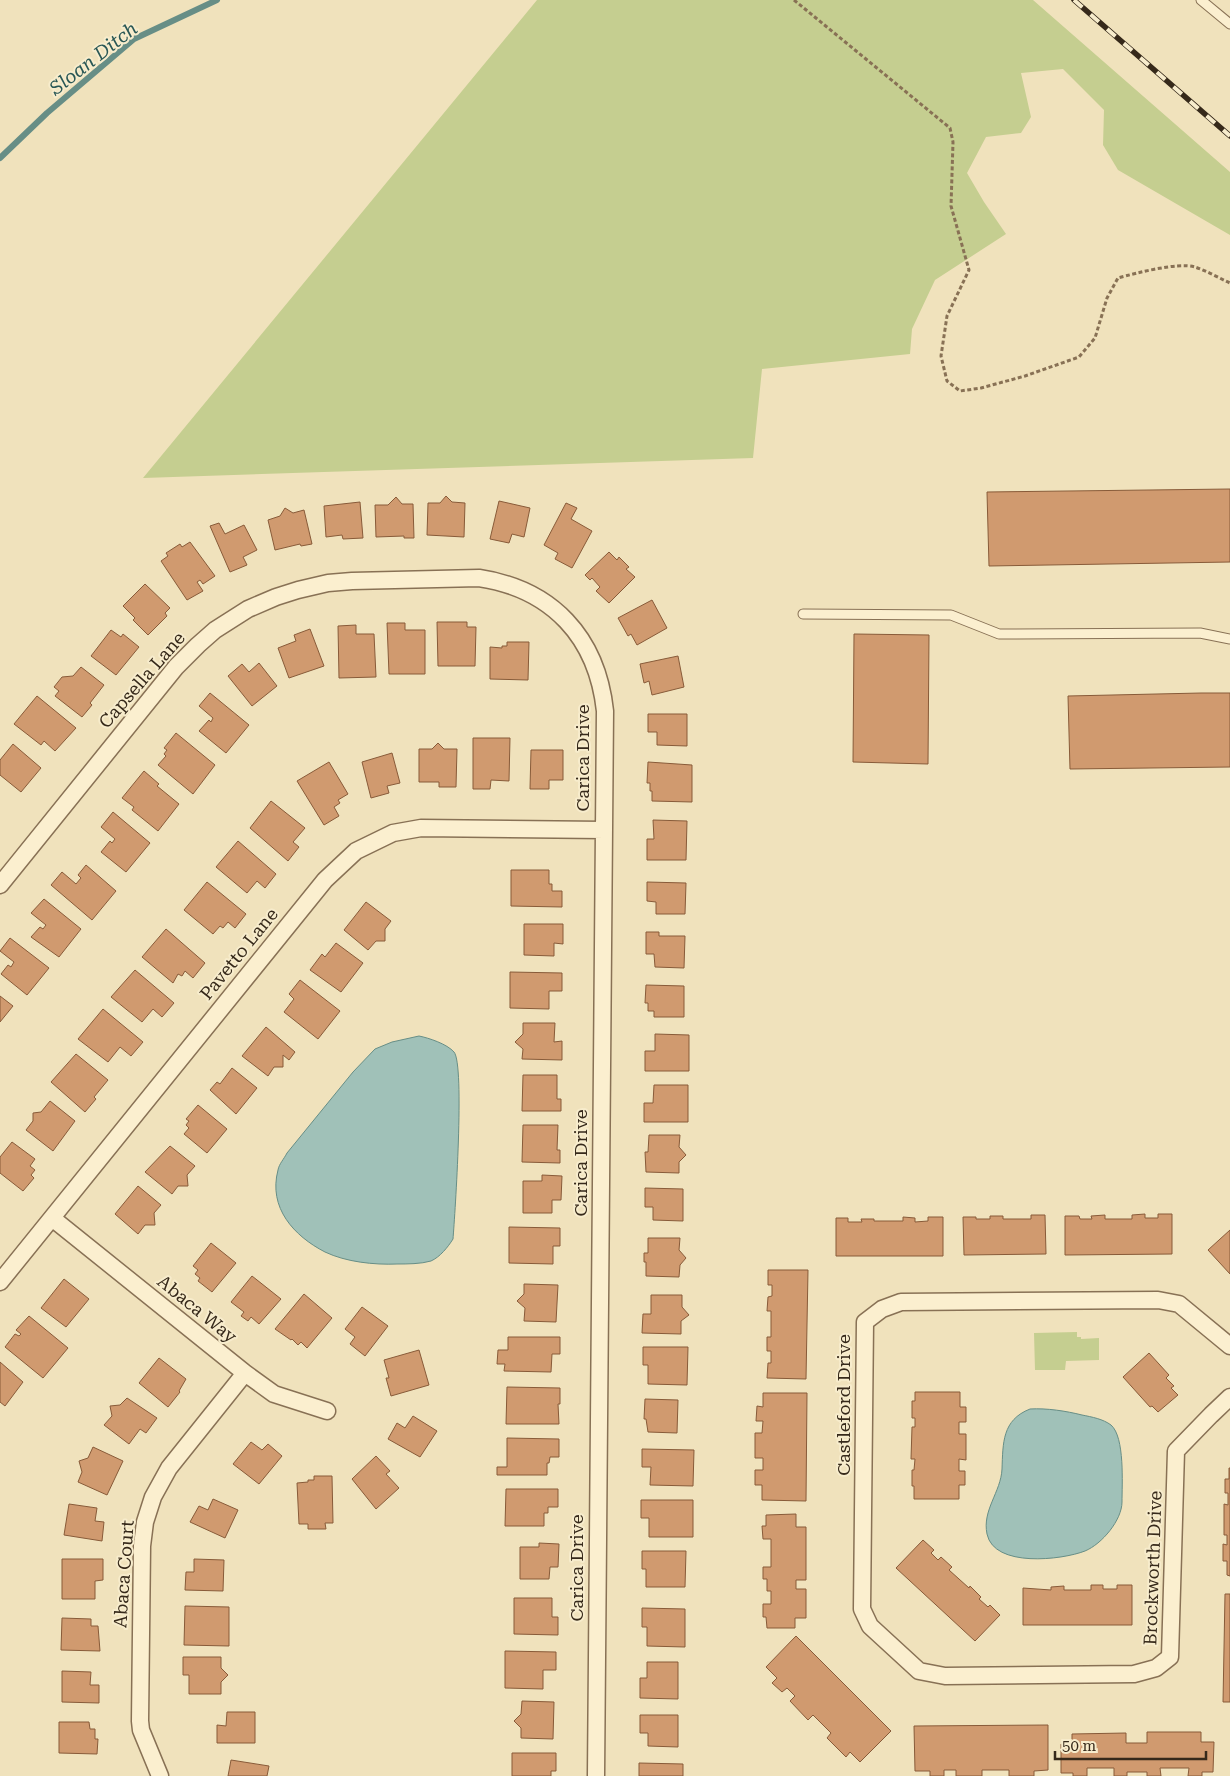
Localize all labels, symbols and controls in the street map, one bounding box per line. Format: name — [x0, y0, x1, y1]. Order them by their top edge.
water label: Sloan Ditch — [44, 17, 142, 100]
street label: Capsella Lane — [94, 627, 189, 732]
street label: Carica Drive — [572, 704, 593, 812]
street label: Pavetto Lane — [195, 903, 282, 1004]
street label: Carica Drive — [570, 1109, 591, 1217]
street label: Abaca Way — [154, 1270, 241, 1347]
street label: Castleford Drive — [833, 1334, 854, 1476]
street label: Brockworth Drive — [1139, 1490, 1166, 1646]
street label: Carica Drive — [566, 1514, 587, 1622]
street label: Abaca Court — [109, 1519, 138, 1629]
scale bar — [1055, 1728, 1206, 1760]
text: 50 m — [1062, 1737, 1097, 1755]

